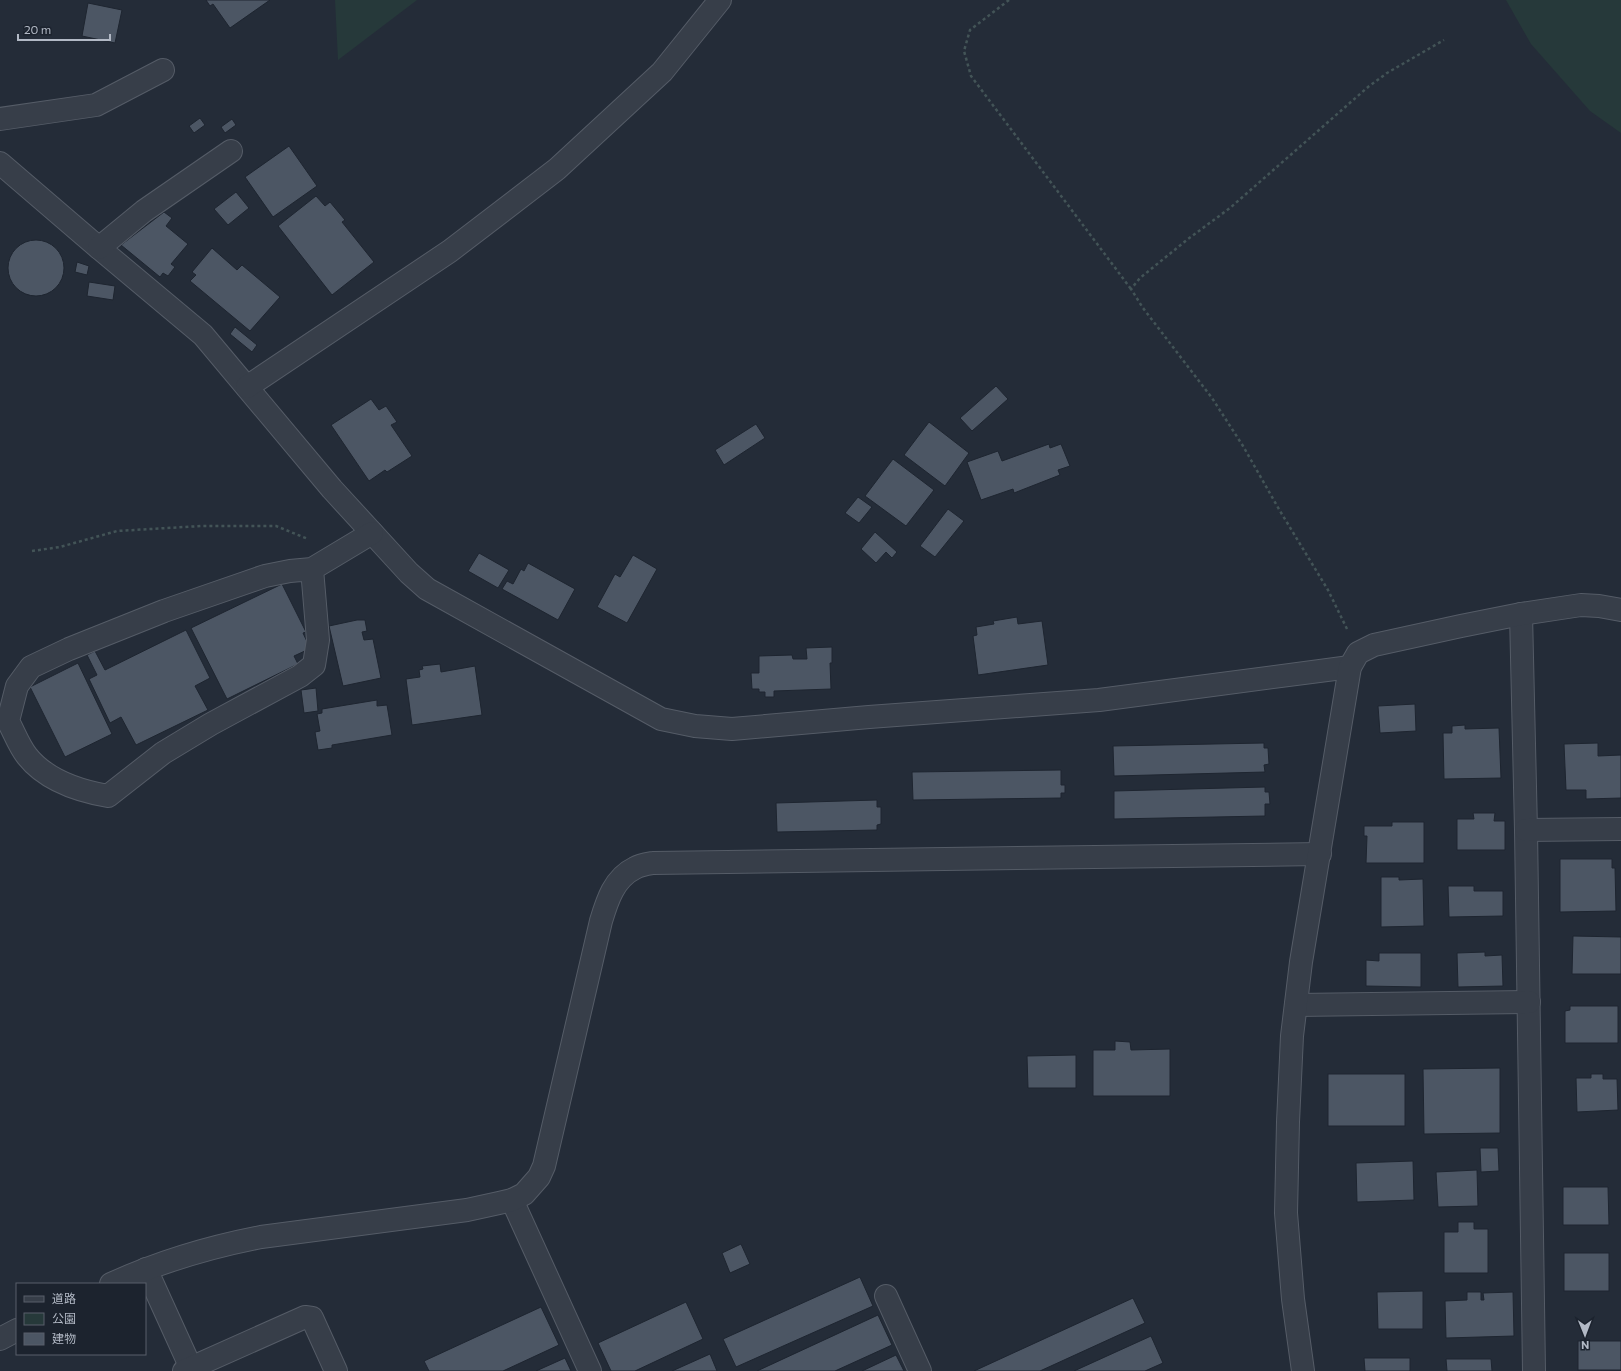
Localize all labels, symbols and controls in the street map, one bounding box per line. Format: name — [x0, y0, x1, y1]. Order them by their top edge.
scale bar — [18, 16, 110, 42]
text: 20 m — [24, 22, 51, 36]
legend — [16, 1283, 146, 1355]
text: 道路 — [52, 1291, 76, 1305]
text: 公園 — [52, 1311, 76, 1325]
north arrow — [1565, 1315, 1605, 1355]
text: 建物 — [52, 1331, 76, 1345]
text: N — [1581, 1339, 1589, 1352]

